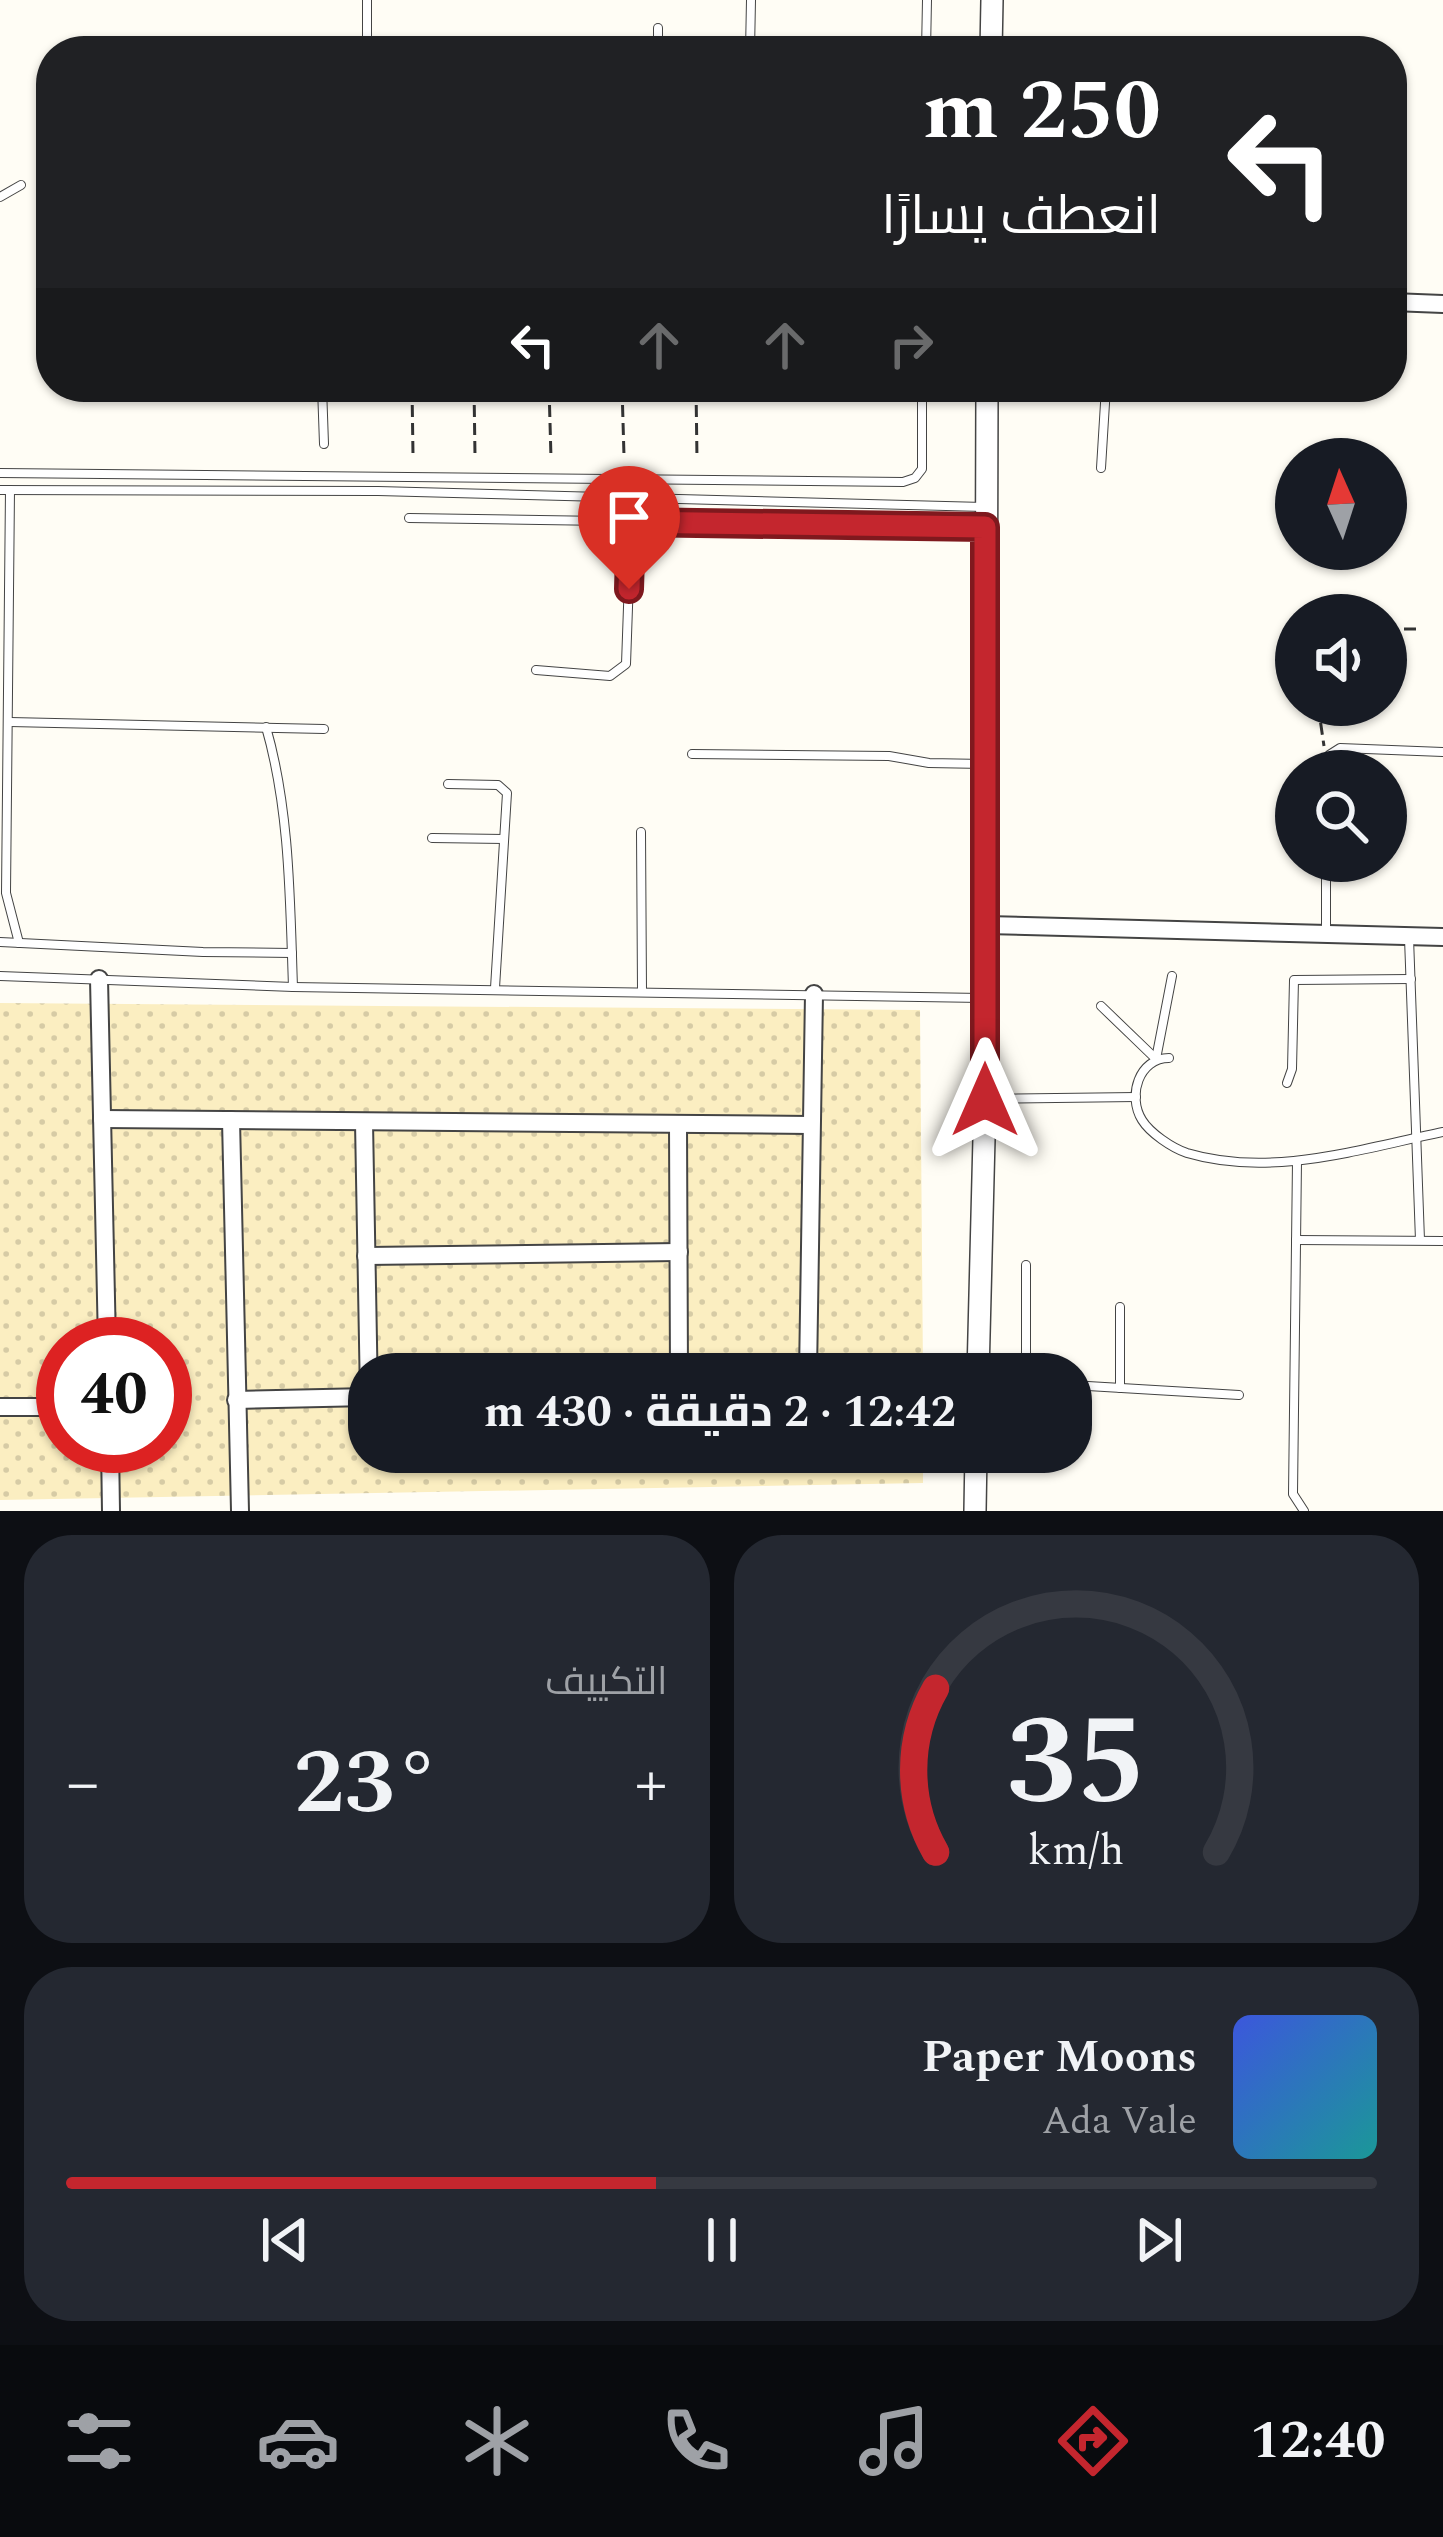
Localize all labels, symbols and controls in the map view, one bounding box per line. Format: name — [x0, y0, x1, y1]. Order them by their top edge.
text: 250 m — [923, 48, 1161, 176]
icon: left — [1203, 84, 1359, 240]
text: انعطف يسارًا — [881, 176, 1161, 258]
icon: left — [500, 312, 566, 378]
icon: ahead — [626, 312, 692, 378]
icon: ahead — [752, 312, 818, 378]
icon: right — [878, 312, 944, 378]
north arrow — [1275, 438, 1407, 570]
map controls — [1275, 438, 1407, 882]
pin — [578, 466, 680, 589]
icon: arrive — [596, 484, 662, 550]
button: sound — [1275, 594, 1407, 726]
button: search — [1275, 750, 1407, 882]
position arrow — [922, 1037, 1048, 1163]
speed limit sign: 40 — [36, 1317, 192, 1473]
text: 12:42 · 2 دقيقة · 430 m — [484, 1378, 956, 1447]
text: التكييف — [545, 1653, 668, 1712]
text: 35 — [1006, 1669, 1146, 1859]
text: 23° — [294, 1716, 440, 1853]
text: − — [66, 1734, 99, 1835]
text: + — [634, 1734, 667, 1835]
text: km/h — [1028, 1819, 1125, 1884]
text: Paper Moons — [922, 2023, 1197, 2092]
text: Ada Vale — [1042, 2092, 1197, 2151]
icon: previous — [252, 2207, 318, 2273]
icon: pause — [689, 2207, 755, 2273]
icon: next — [1126, 2207, 1192, 2273]
icon: filters — [57, 2399, 141, 2483]
icon: car — [256, 2399, 340, 2483]
icon: climate — [455, 2399, 539, 2483]
icon: phone — [654, 2399, 738, 2483]
icon: music — [852, 2399, 936, 2483]
icon: directions — [1051, 2399, 1135, 2483]
text: 12:40 — [1250, 2400, 1386, 2482]

